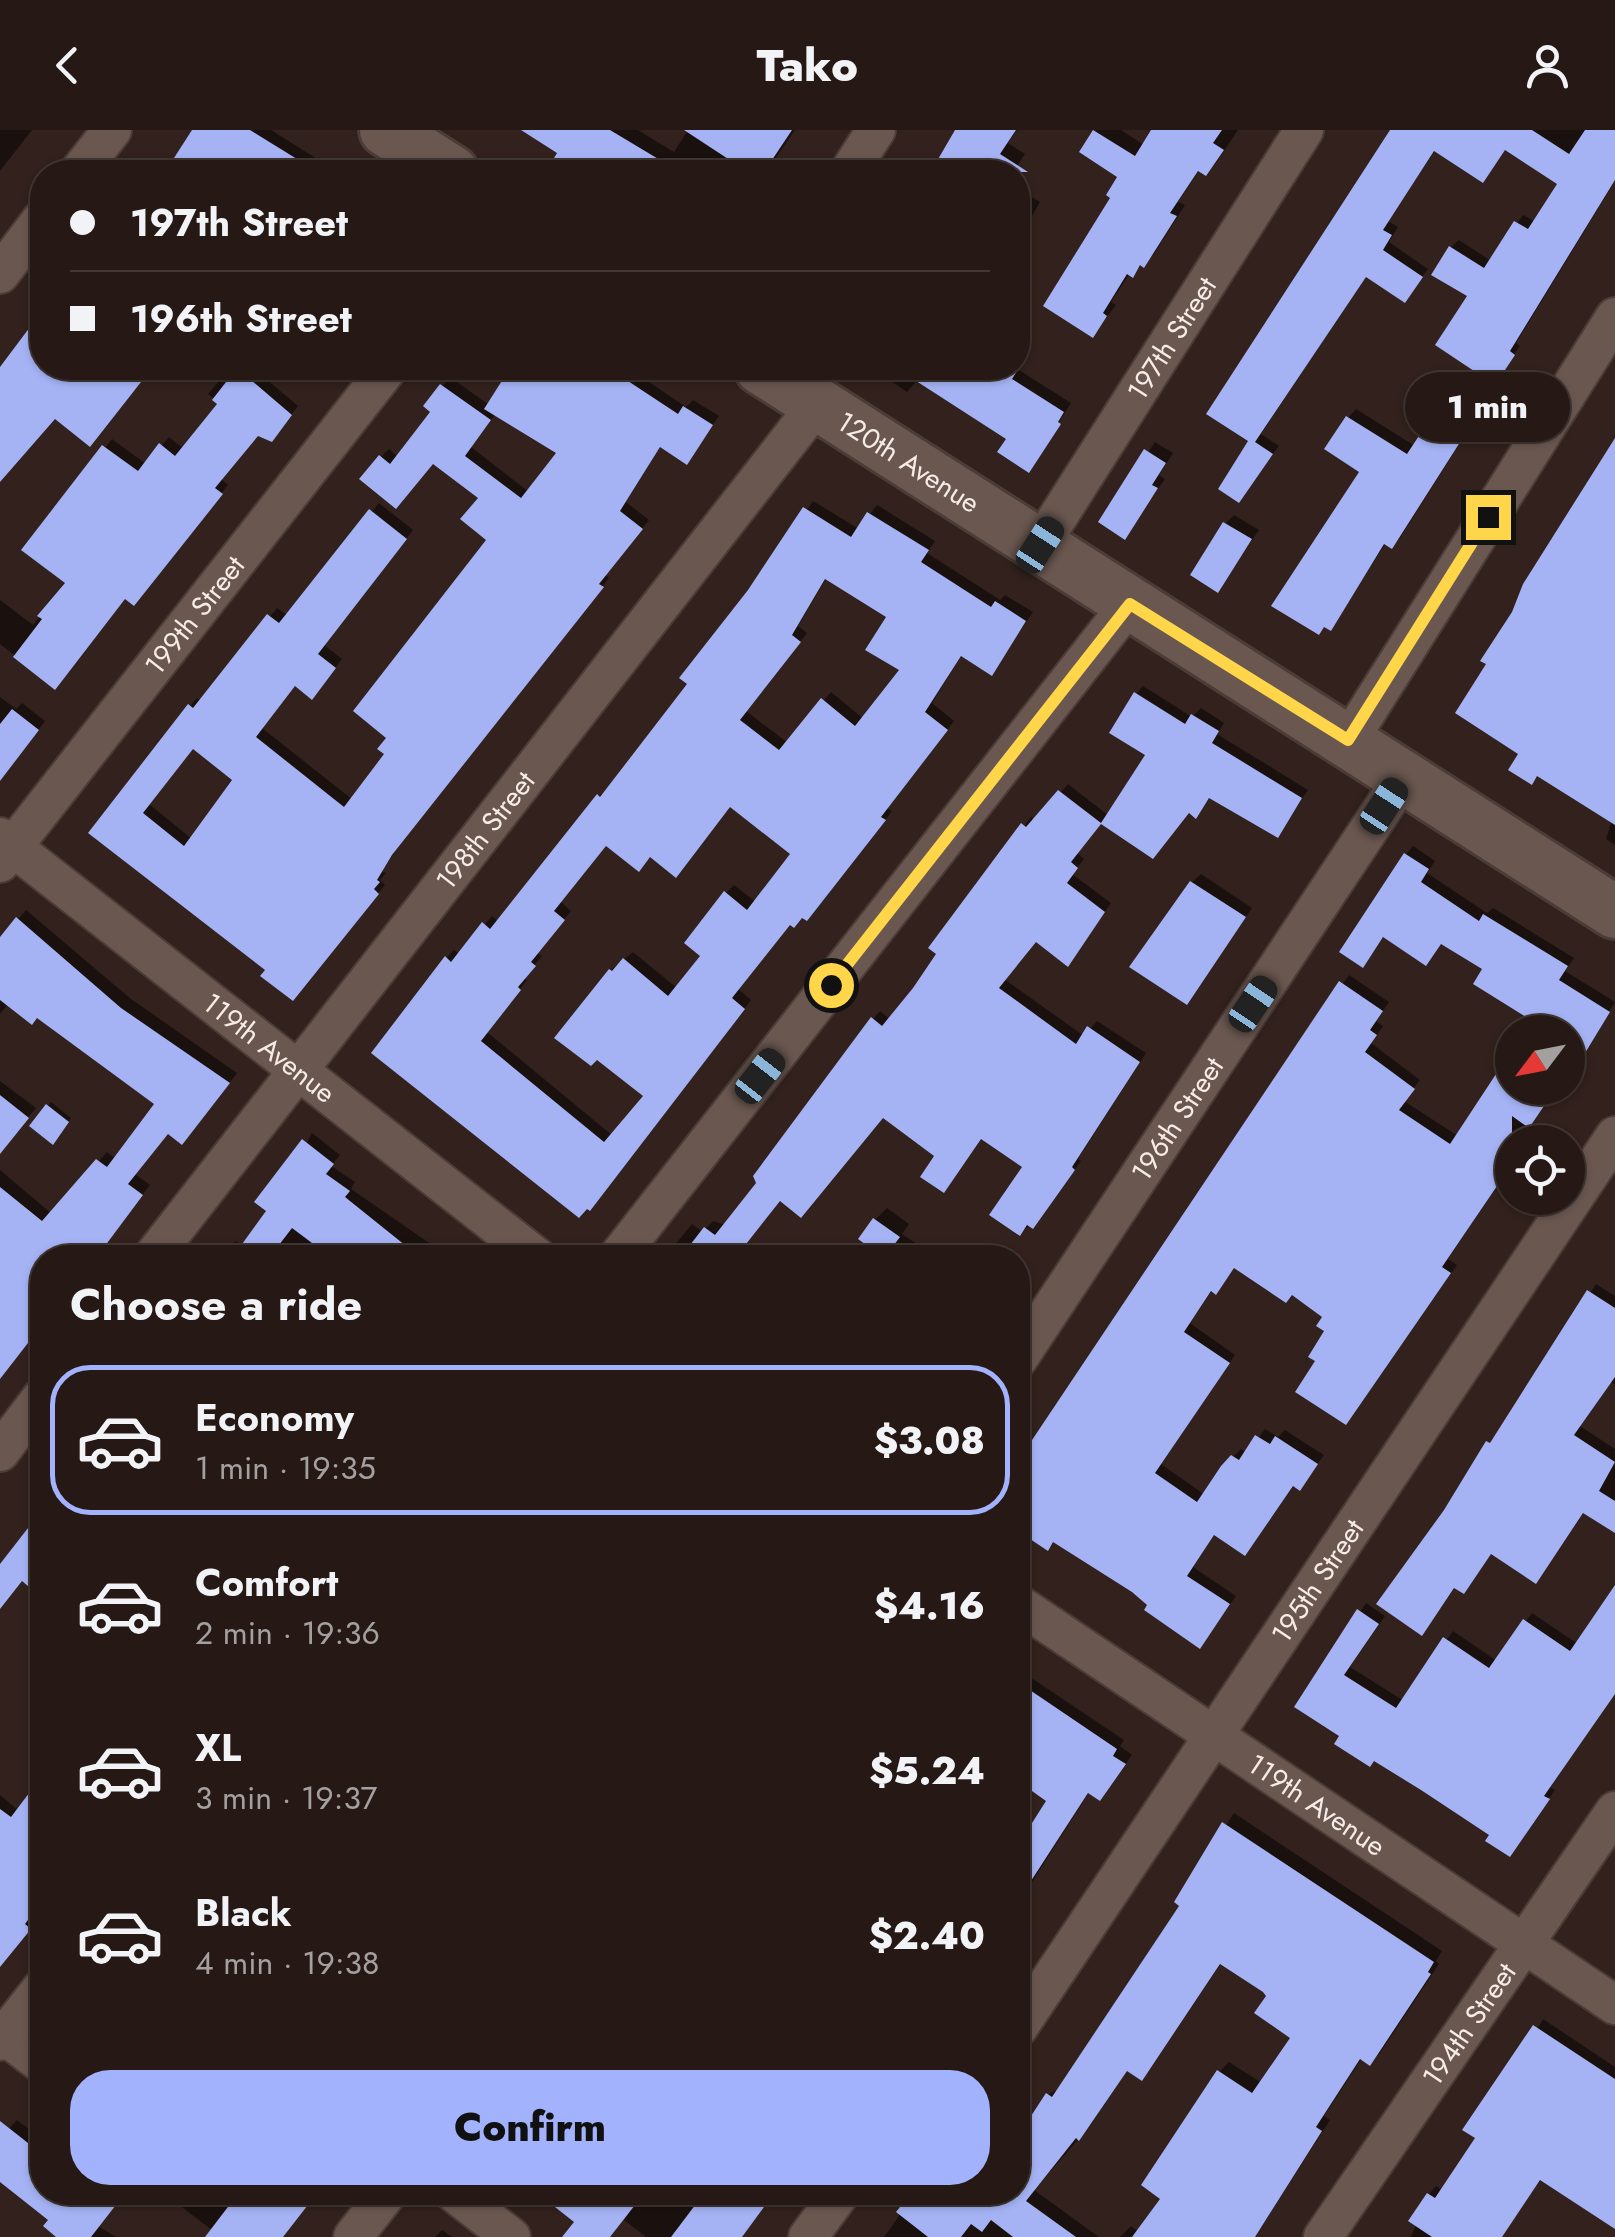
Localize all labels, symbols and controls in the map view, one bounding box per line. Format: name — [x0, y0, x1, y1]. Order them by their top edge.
text: Tako — [757, 33, 858, 98]
icon: back — [40, 38, 95, 93]
icon: person — [1520, 38, 1575, 93]
text: 197th Street — [130, 195, 348, 250]
street label: 197th Street — [1117, 268, 1226, 408]
text: 196th Street — [130, 291, 352, 346]
callout: 1 min — [1406, 372, 1570, 442]
text: 1 min — [1447, 384, 1528, 430]
street label: 120th Avenue — [829, 401, 988, 523]
route end — [1466, 495, 1511, 540]
car — [1011, 512, 1069, 578]
street label: 199th Street — [135, 547, 254, 683]
street label: 198th Street — [426, 762, 545, 899]
car — [1355, 773, 1413, 839]
route start — [809, 963, 854, 1008]
car — [1224, 971, 1282, 1037]
street label: 119th Avenue — [194, 983, 344, 1113]
north arrow — [1495, 1015, 1585, 1105]
map controls — [1495, 1015, 1585, 1215]
car — [730, 1043, 790, 1109]
street label: 196th Street — [1121, 1048, 1233, 1189]
button: locate — [1495, 1125, 1585, 1215]
text: Choose a ride — [70, 1272, 362, 1337]
text: Economy — [195, 1390, 354, 1445]
icon: car — [75, 1395, 165, 1485]
text: $3.08 — [874, 1413, 985, 1468]
text: 1 min · 19:35 — [195, 1445, 376, 1491]
street label: 195th Street — [1261, 1511, 1374, 1651]
text: Comfort — [195, 1555, 338, 1610]
icon: car — [75, 1560, 165, 1650]
text: $4.16 — [874, 1578, 985, 1633]
text: 2 min · 19:36 — [195, 1610, 380, 1656]
text: XL — [195, 1720, 241, 1775]
icon: car — [75, 1725, 165, 1815]
text: $5.24 — [869, 1743, 985, 1798]
street label: 119th Avenue — [1240, 1744, 1394, 1866]
text: 3 min · 19:37 — [195, 1775, 377, 1821]
text: Black — [195, 1885, 292, 1940]
icon: car — [75, 1890, 165, 1980]
text: $2.40 — [869, 1908, 985, 1963]
text: 4 min · 19:38 — [195, 1940, 380, 1986]
street label: 194th Street — [1412, 1954, 1526, 2094]
button: Confirm — [70, 2070, 990, 2185]

